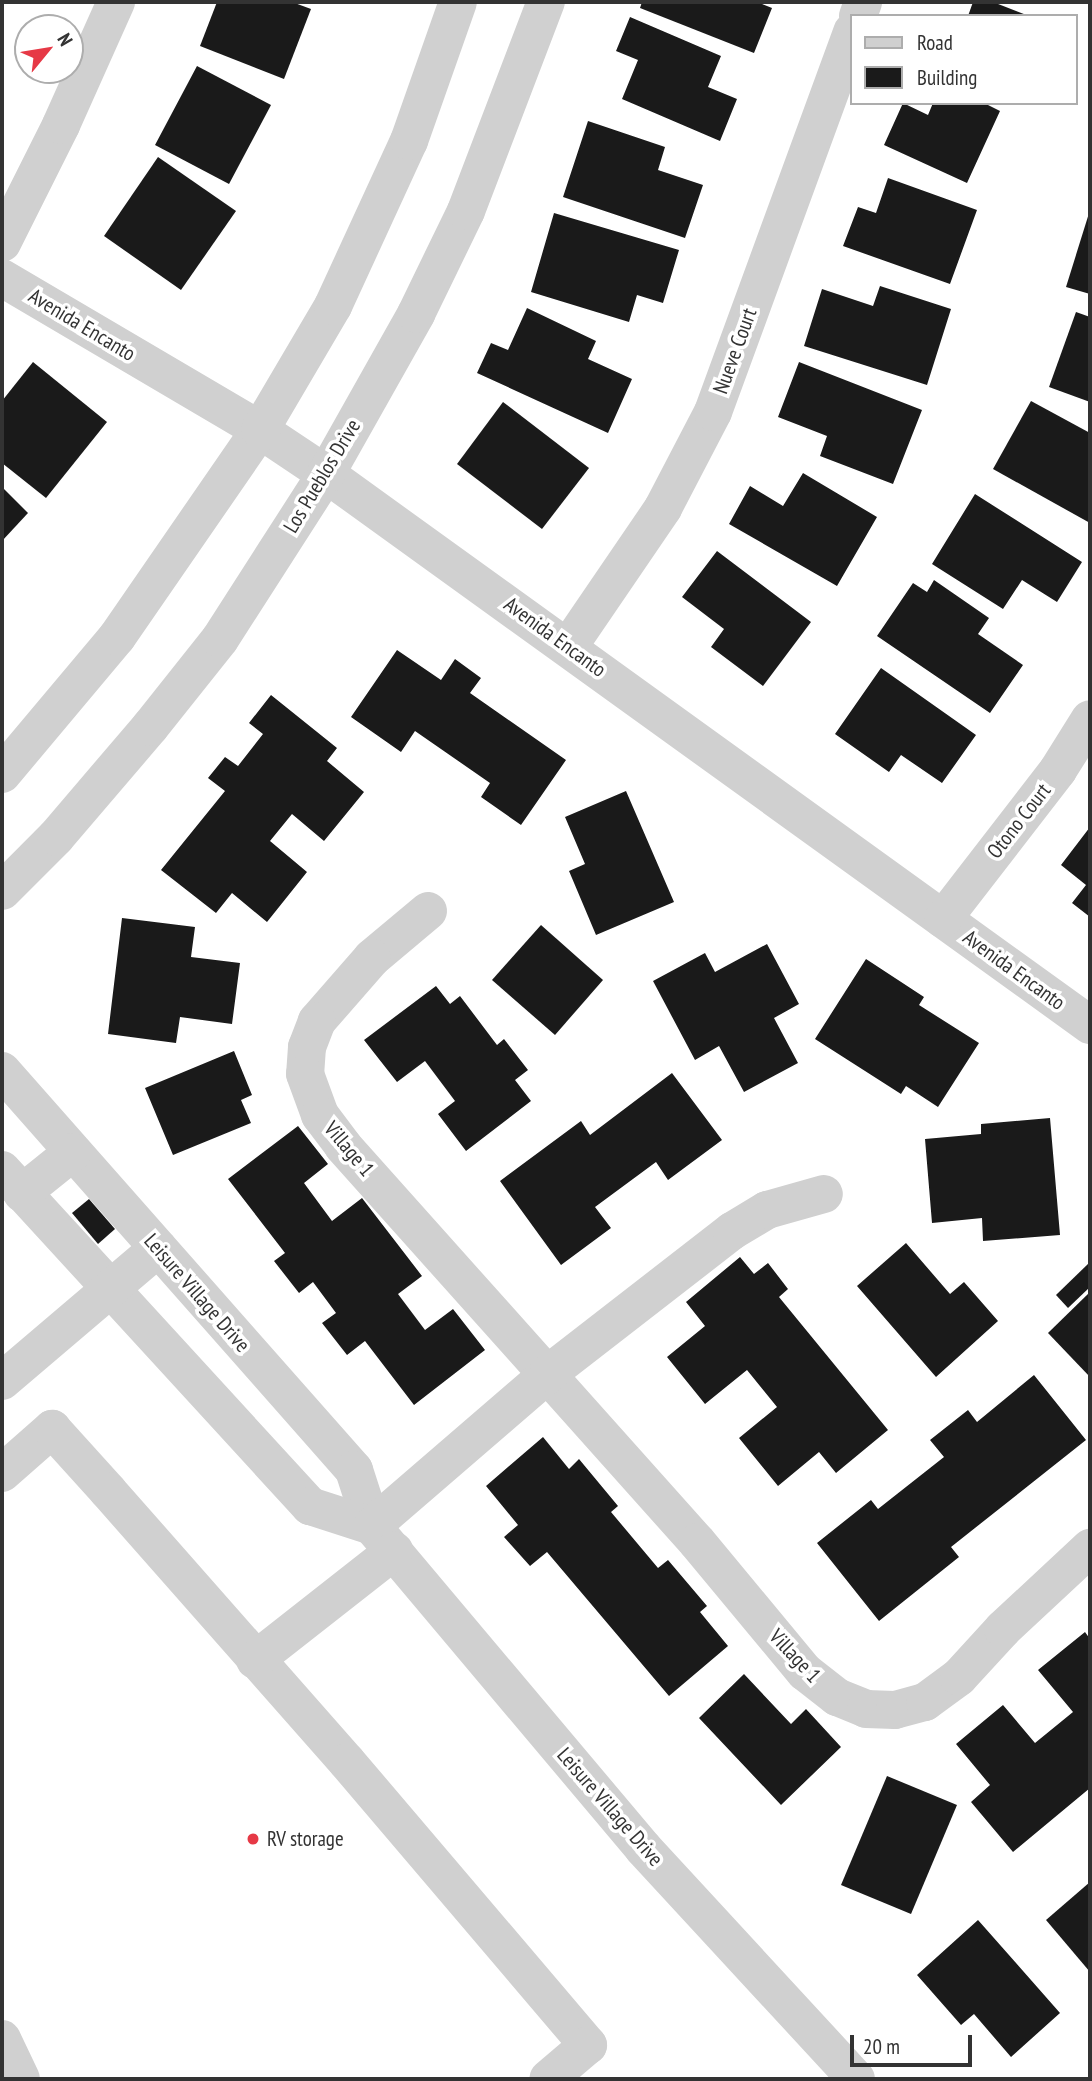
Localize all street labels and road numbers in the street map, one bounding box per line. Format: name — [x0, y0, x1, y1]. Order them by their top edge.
street label: Avenida Encanto — [24, 283, 140, 367]
street label: Nueve Court — [708, 305, 762, 397]
street label: Los Pueblos Drive — [278, 415, 366, 537]
street label: Avenida Encanto — [499, 592, 611, 682]
street label: Otono Court — [982, 778, 1056, 864]
street label: Avenida Encanto — [958, 925, 1070, 1015]
street label: Village 1 — [319, 1116, 379, 1182]
street label: Leisure Village Drive — [139, 1229, 255, 1357]
street label: Village 1 — [764, 1624, 826, 1688]
street label: Leisure Village Drive — [552, 1743, 668, 1871]

